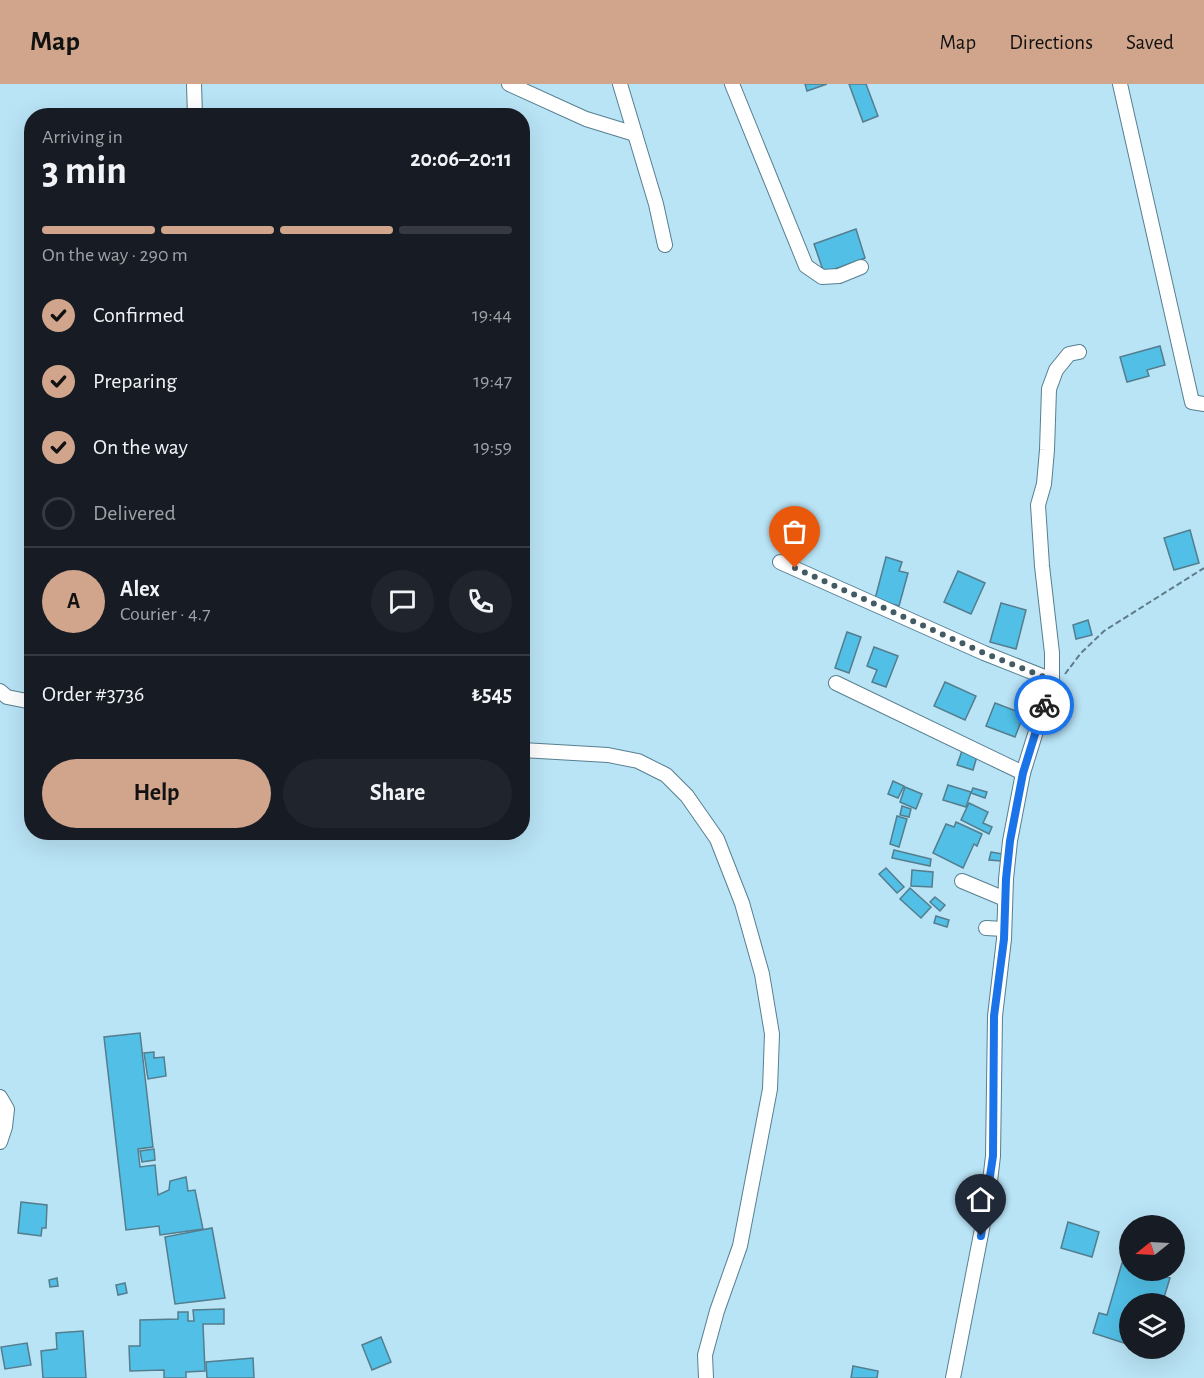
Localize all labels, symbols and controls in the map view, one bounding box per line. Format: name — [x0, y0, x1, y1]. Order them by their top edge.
text: Map — [30, 28, 80, 56]
text: Map — [940, 32, 976, 53]
text: Directions — [1009, 32, 1093, 53]
text: Saved — [1126, 32, 1174, 53]
text: Arriving in — [42, 127, 123, 147]
text: 20:06–20:11 — [410, 148, 512, 170]
text: 3 min — [42, 152, 127, 191]
text: On the way · 290 m — [42, 245, 188, 265]
icon: check — [42, 299, 75, 332]
text: Confirmed — [93, 304, 184, 326]
text: 19:44 — [472, 305, 512, 325]
icon: check — [42, 365, 75, 398]
text: Preparing — [93, 370, 177, 392]
text: 19:47 — [473, 371, 512, 391]
icon: check — [42, 431, 75, 464]
text: On the way — [93, 436, 188, 458]
text: 19:59 — [473, 437, 512, 457]
text: Delivered — [93, 502, 176, 524]
pin — [769, 506, 820, 568]
icon: bag — [778, 515, 811, 548]
button: chat — [371, 570, 434, 633]
button: phone — [449, 570, 512, 633]
text: Alex — [120, 578, 160, 600]
text: A — [67, 590, 80, 612]
text: Courier · 4.7 — [120, 604, 211, 624]
courier — [1014, 675, 1074, 735]
text: Order #3736 — [42, 683, 144, 705]
text: ₺545 — [472, 683, 512, 705]
icon: bike — [1028, 689, 1061, 722]
button: Help — [42, 759, 271, 828]
button: Share — [283, 759, 512, 828]
pin — [955, 1174, 1006, 1236]
icon: home — [964, 1183, 997, 1216]
north arrow — [1119, 1215, 1185, 1281]
map controls — [1119, 1215, 1185, 1359]
button: layers — [1119, 1293, 1185, 1359]

